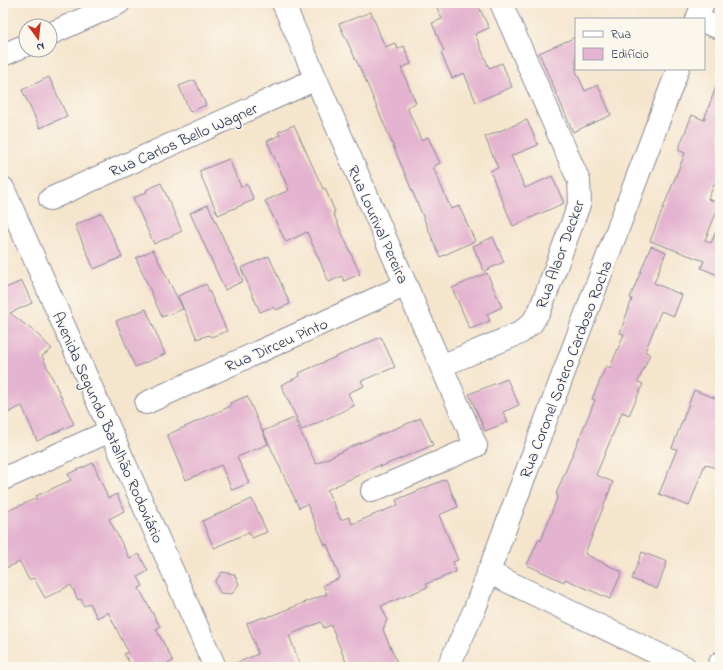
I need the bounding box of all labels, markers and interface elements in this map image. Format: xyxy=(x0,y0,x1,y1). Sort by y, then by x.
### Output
north arrow xyxy=(18,18,58,58)
legend xyxy=(575,18,705,70)
text: Rua xyxy=(611,26,631,44)
text: N xyxy=(35,38,46,55)
text: Edifício xyxy=(611,46,649,64)
street label: Rua Carlos Bello Wagner xyxy=(106,97,262,184)
street label: Rua Lourival Pereira xyxy=(340,162,414,288)
street label: Rua Alaor Decker xyxy=(530,197,592,312)
street label: Rua Coronel Sotero Cardoso Rocha xyxy=(514,257,620,482)
street label: Avenida Segundo Batalhão Rodoviário xyxy=(45,308,169,547)
street label: Rua Dirceu Pinto xyxy=(222,312,332,379)

